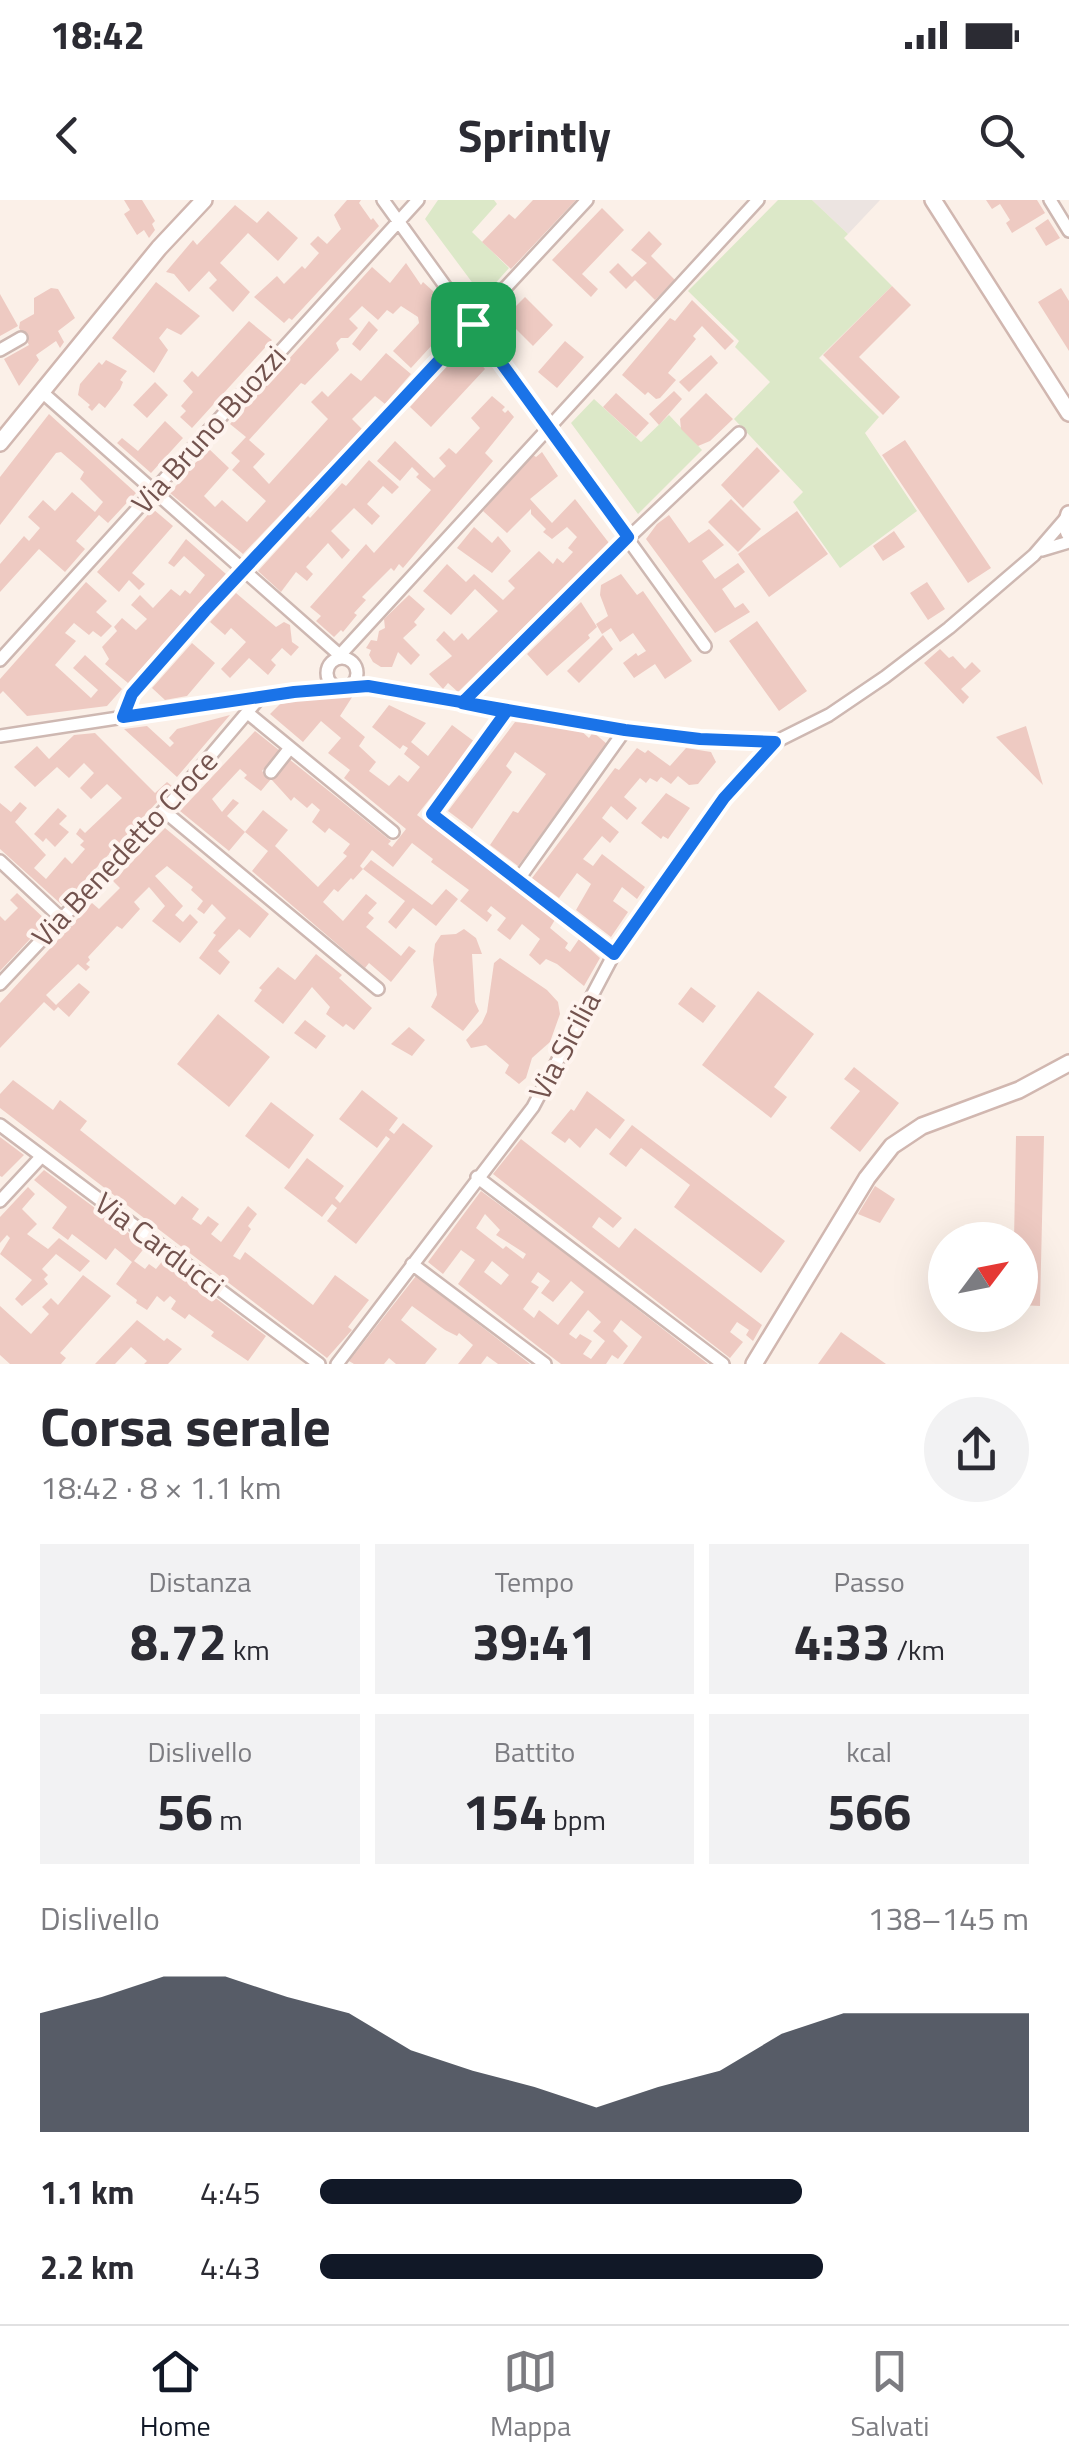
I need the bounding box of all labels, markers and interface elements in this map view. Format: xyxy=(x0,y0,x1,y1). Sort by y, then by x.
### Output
text: 18:42 xyxy=(50,6,145,64)
text: Sprintly xyxy=(458,101,611,169)
icon: back xyxy=(40,108,95,163)
icon: search xyxy=(974,108,1029,163)
pin xyxy=(431,282,516,367)
icon: arrive xyxy=(446,297,501,352)
street label: Via Bruno Buozzi xyxy=(120,335,297,524)
street label: Via Benedetto Croce xyxy=(20,739,228,957)
street label: Via Sicilia xyxy=(516,983,612,1108)
street label: Via Carducci xyxy=(85,1180,234,1308)
north arrow xyxy=(928,1222,1038,1332)
map controls xyxy=(928,1222,1038,1332)
text: Corsa serale xyxy=(40,1384,331,1467)
button: share xyxy=(924,1397,1029,1502)
text: 18:42 · 8 × 1.1 km xyxy=(40,1463,281,1511)
text: Distanza xyxy=(148,1560,251,1603)
text: Tempo xyxy=(495,1560,574,1603)
text: Passo xyxy=(833,1560,905,1603)
text: 8.72 xyxy=(130,1603,227,1679)
text: 39:41 xyxy=(472,1603,597,1679)
text: 4:33 xyxy=(793,1603,890,1679)
text: km xyxy=(227,1628,270,1671)
text: /km xyxy=(890,1628,945,1671)
text: Dislivello xyxy=(147,1730,252,1773)
text: Battito xyxy=(494,1730,575,1773)
text: kcal xyxy=(846,1730,892,1773)
text: 56 xyxy=(157,1773,213,1849)
text: 154 xyxy=(463,1773,547,1849)
text: 566 xyxy=(827,1773,911,1849)
text: m xyxy=(213,1798,243,1841)
text: bpm xyxy=(547,1798,606,1841)
text: Dislivello xyxy=(40,1894,160,1942)
text: 138–145 m xyxy=(867,1894,1029,1942)
text: 1.1 km xyxy=(40,2168,134,2216)
text: 4:45 xyxy=(200,2168,261,2216)
text: 2.2 km xyxy=(40,2243,134,2291)
text: 4:43 xyxy=(200,2243,261,2291)
tab: Home xyxy=(140,2344,211,2447)
tab: Mappa xyxy=(490,2344,571,2447)
tab: Salvati xyxy=(850,2344,929,2447)

